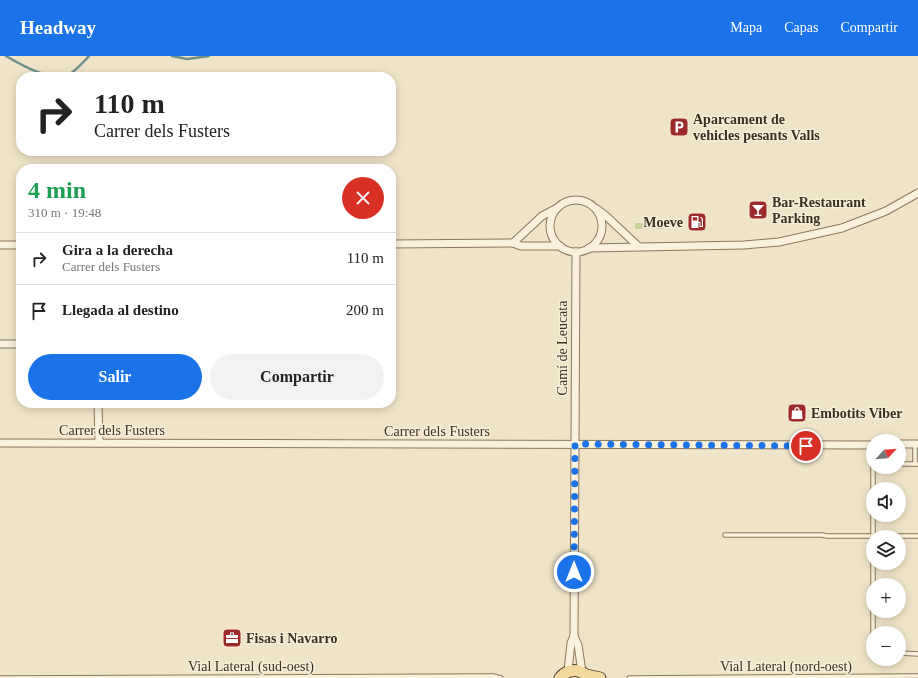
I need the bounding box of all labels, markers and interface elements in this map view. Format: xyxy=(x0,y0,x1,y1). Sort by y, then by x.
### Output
text: Headway xyxy=(20,17,96,38)
text: Mapa xyxy=(730,20,762,35)
text: Capas xyxy=(784,20,818,35)
text: Compartir xyxy=(840,20,898,35)
icon: right xyxy=(28,88,80,140)
text: 110 m xyxy=(94,88,165,119)
place label: Aparcament de vehicles pesants Valls xyxy=(693,112,820,143)
parking icon: Aparcament de vehicles pesants Valls xyxy=(668,116,690,138)
text: Carrer dels Fusters xyxy=(94,121,230,141)
text: 4 min xyxy=(28,177,86,203)
button: close xyxy=(342,177,384,219)
place label: Bar-Restaurant Parking xyxy=(772,195,866,226)
bar icon: Bar-Restaurant Parking xyxy=(747,199,769,221)
text: 310 m · 19:48 xyxy=(28,205,101,220)
fuel station icon: Moeve xyxy=(686,211,708,233)
place label: Moeve xyxy=(643,215,683,230)
text: Gira a la derecha xyxy=(62,242,173,258)
icon: right xyxy=(28,248,50,270)
text: 110 m xyxy=(347,250,384,266)
text: Carrer dels Fusters xyxy=(62,259,160,274)
icon: arrive xyxy=(28,300,50,322)
street label: Camí de Leucata xyxy=(555,300,570,395)
text: Llegada al destino xyxy=(62,302,179,318)
text: 200 m xyxy=(346,302,384,318)
button: Salir xyxy=(28,354,202,400)
button: Compartir xyxy=(210,354,384,400)
shop icon: Embotits Viber xyxy=(786,402,808,424)
place label: Embotits Viber xyxy=(811,406,902,421)
street label: Carrer dels Fusters xyxy=(59,423,165,438)
street label: Carrer dels Fusters xyxy=(384,424,490,439)
pin xyxy=(789,429,823,463)
north arrow xyxy=(866,434,906,474)
map controls xyxy=(866,434,906,666)
icon: arrive xyxy=(795,435,817,457)
button: sound xyxy=(866,482,906,522)
button: layers xyxy=(866,530,906,570)
position arrow xyxy=(553,551,595,593)
button: + xyxy=(866,578,906,618)
button: − xyxy=(866,626,906,666)
office icon: Fisas i Navarro xyxy=(221,627,243,649)
place label: Fisas i Navarro xyxy=(246,631,338,646)
street label: Vial Lateral (sud-oest) xyxy=(188,659,314,675)
street label: Vial Lateral (nord-oest) xyxy=(720,659,852,675)

